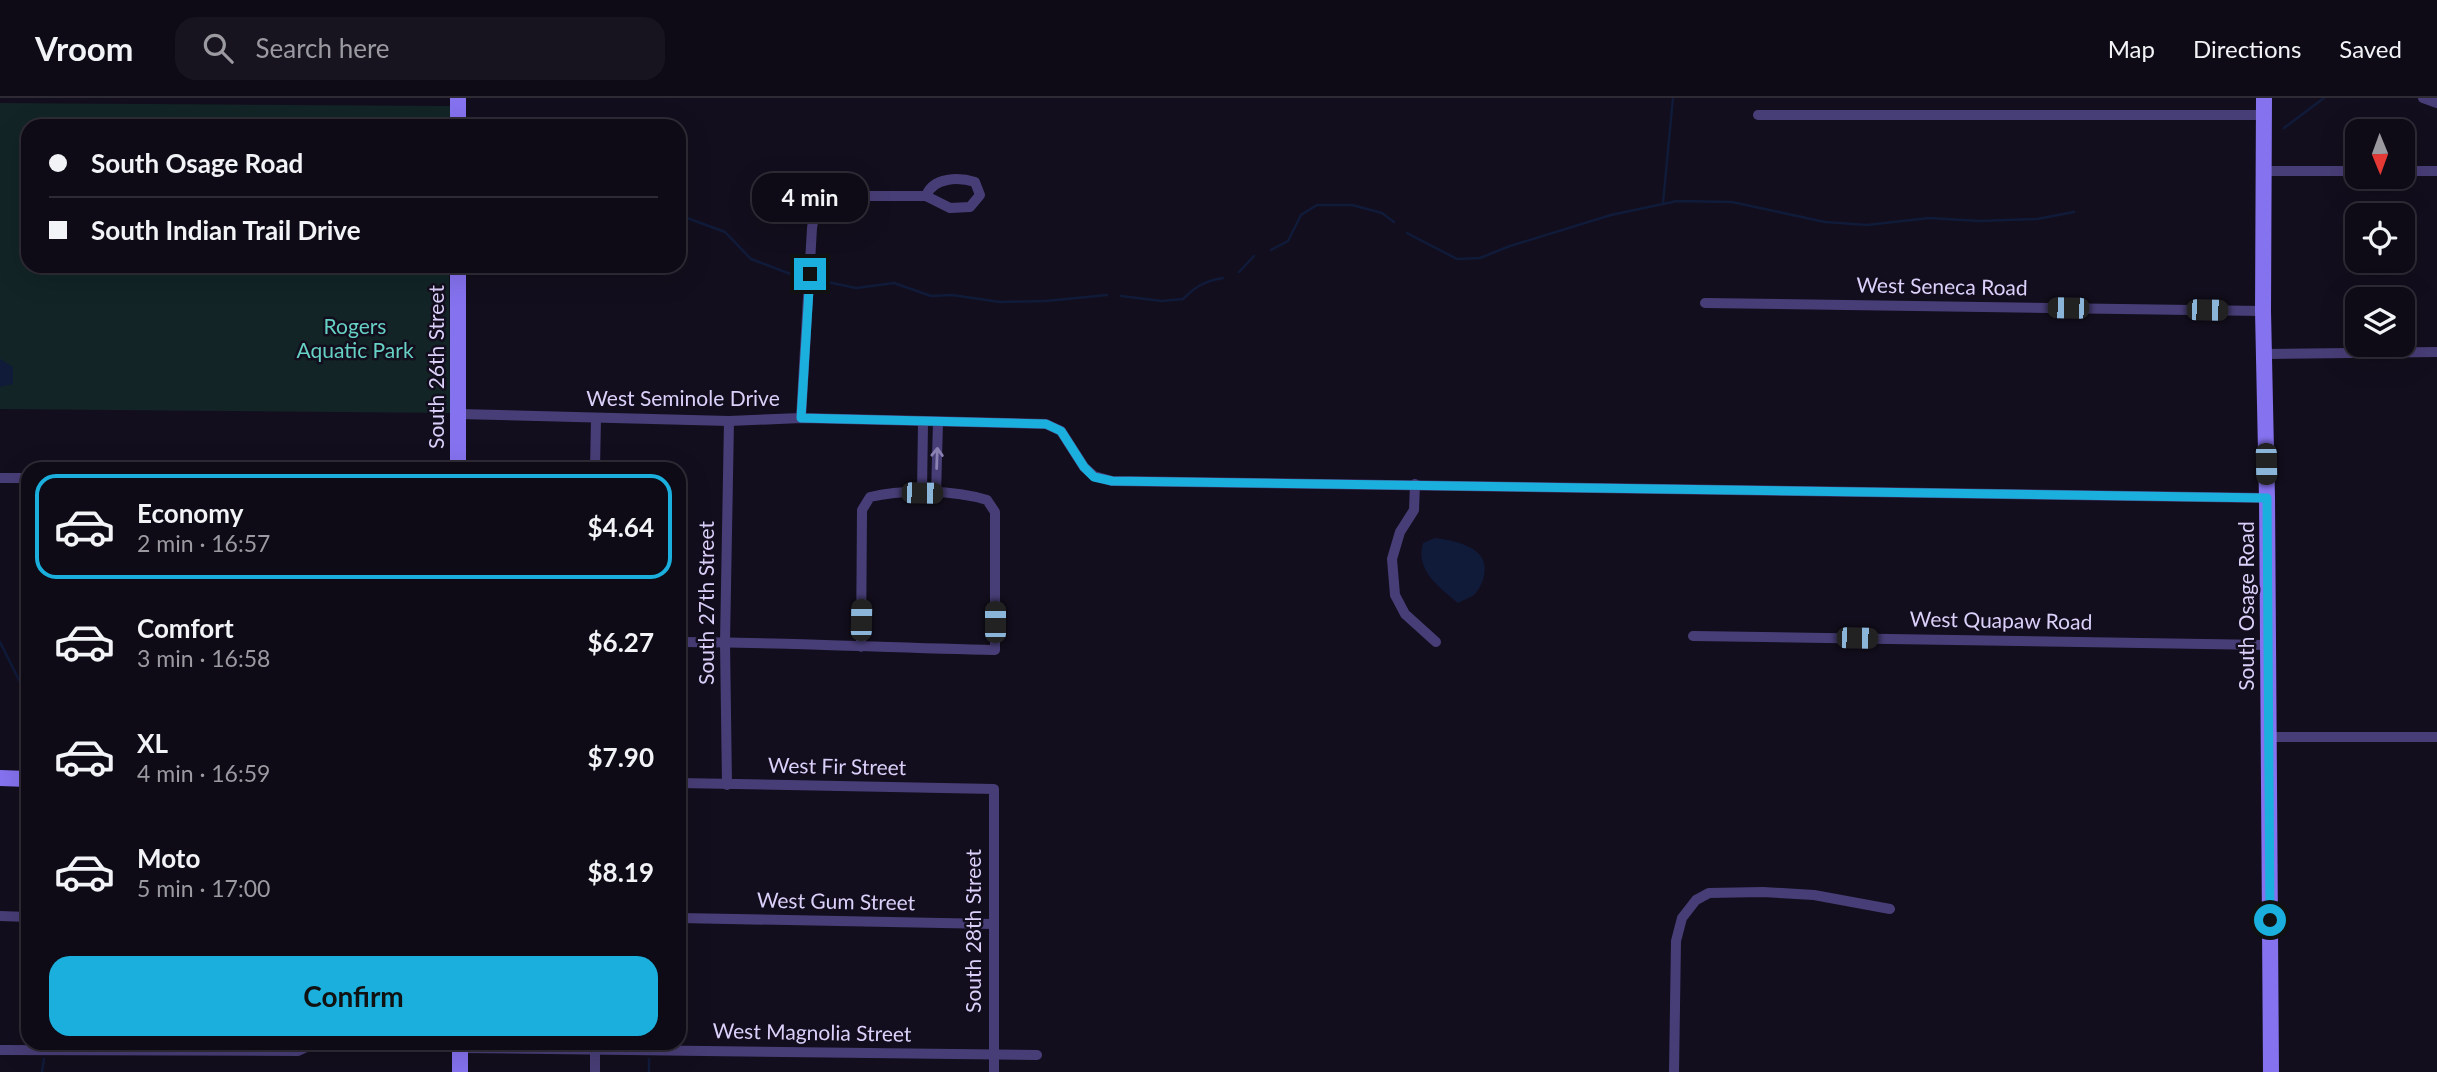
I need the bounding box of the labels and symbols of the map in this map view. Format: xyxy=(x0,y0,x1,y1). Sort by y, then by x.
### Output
north arrow xyxy=(2345,119,2415,189)
callout: 4 min xyxy=(752,172,868,222)
route end xyxy=(794,258,826,290)
street label: West Seneca Road xyxy=(1856,272,2028,299)
street label: South 26th Street xyxy=(423,285,448,449)
car xyxy=(2047,297,2090,319)
car xyxy=(2186,299,2229,321)
park label: Rogers Aquatic Park xyxy=(296,313,414,362)
street label: West Seminole Drive xyxy=(586,385,780,410)
car xyxy=(2256,443,2277,485)
one-way arrow xyxy=(931,447,944,470)
car xyxy=(901,482,944,504)
street label: South 27th Street xyxy=(693,521,718,685)
street label: South Osage Road xyxy=(2233,521,2258,691)
car xyxy=(851,599,872,641)
car xyxy=(985,601,1006,643)
street label: West Quapaw Road xyxy=(1910,605,2093,634)
car xyxy=(1836,627,1879,649)
street label: West Fir Street xyxy=(768,752,907,779)
street label: South 28th Street xyxy=(960,849,985,1013)
street label: West Gum Street xyxy=(757,887,916,914)
route start xyxy=(2254,904,2286,936)
street label: West Magnolia Street xyxy=(712,1017,912,1046)

